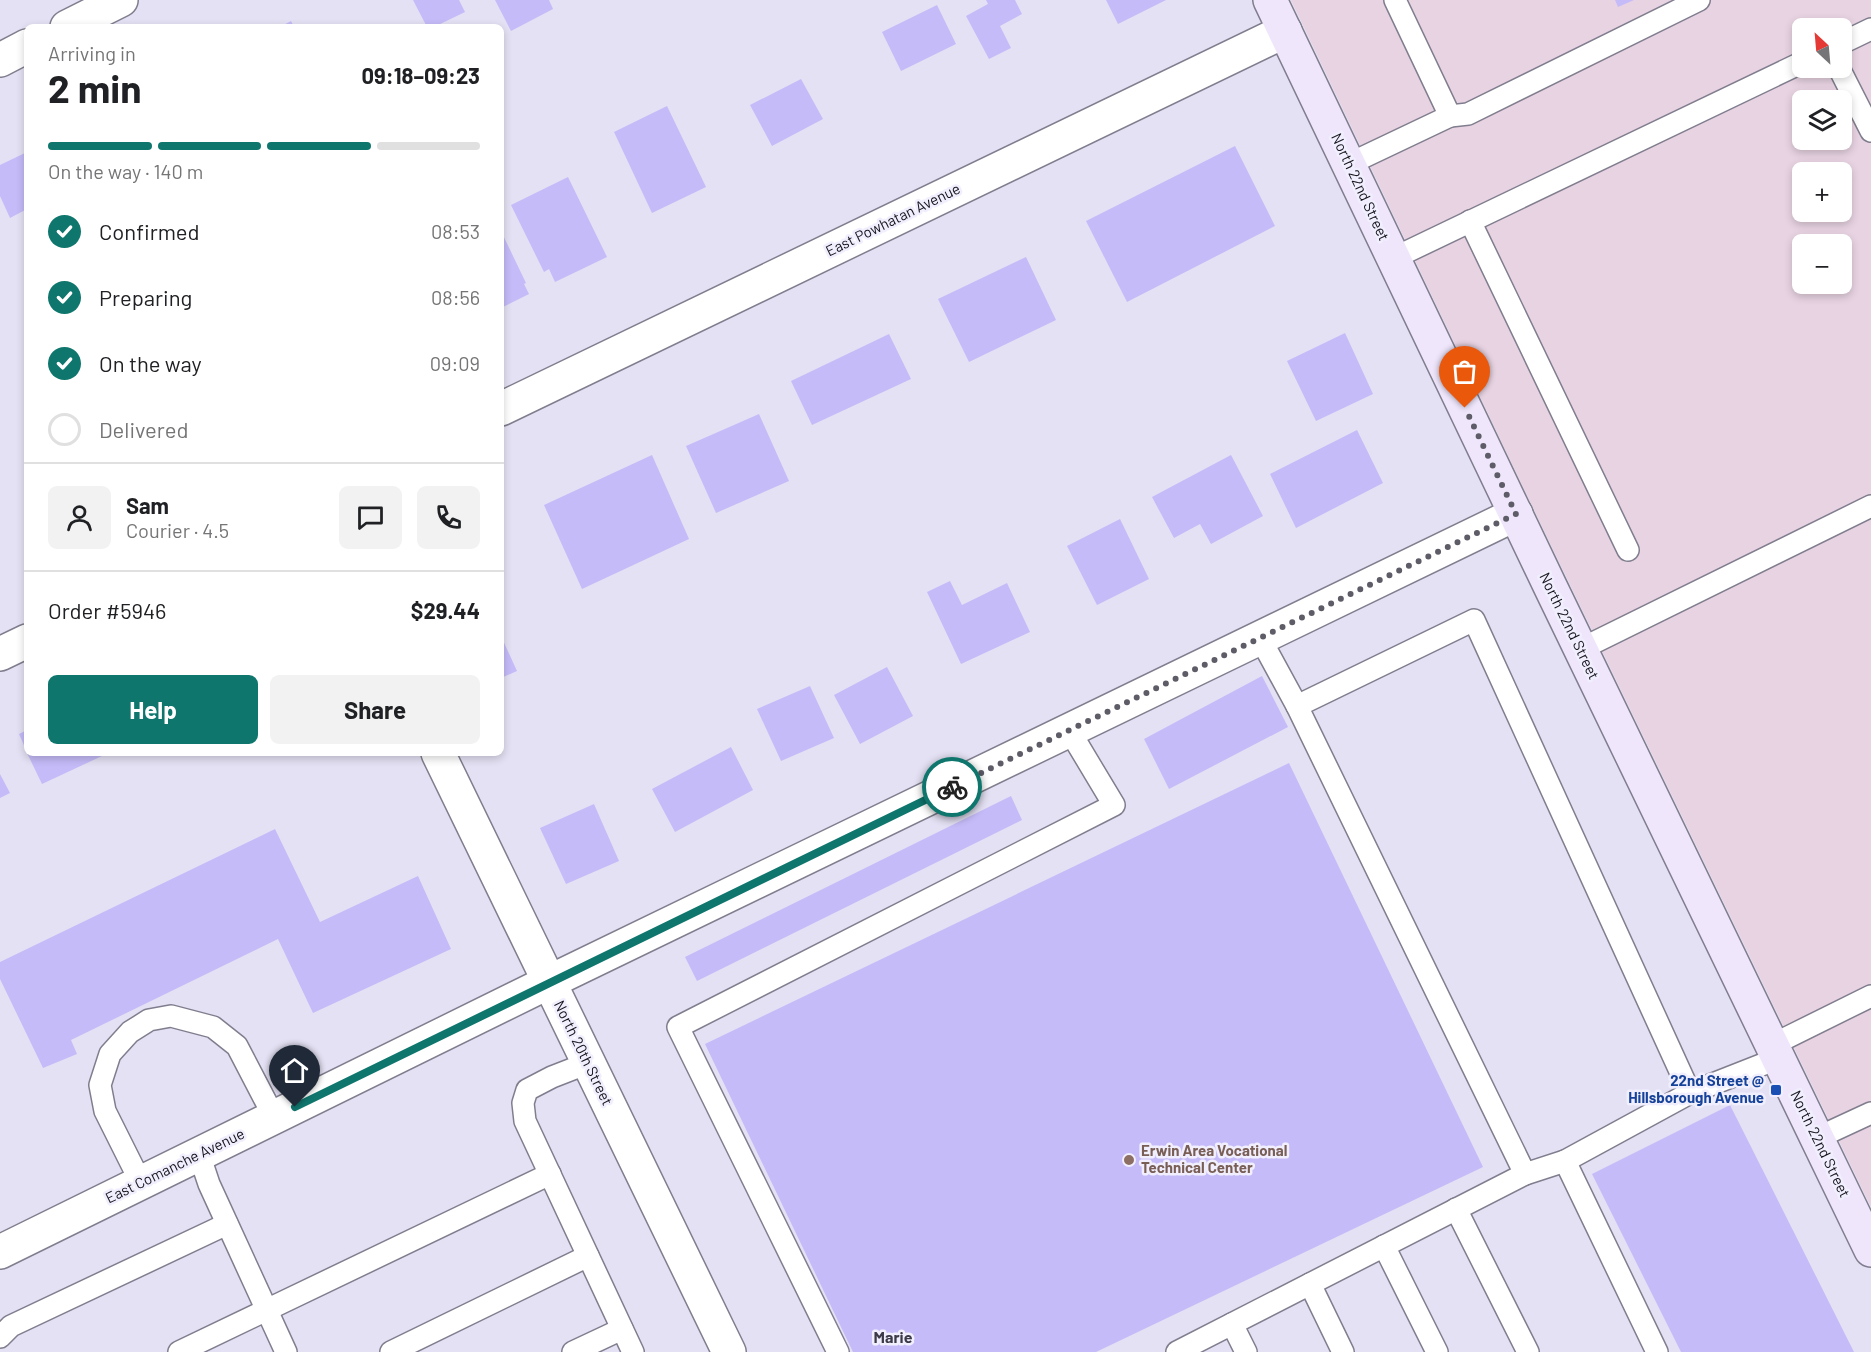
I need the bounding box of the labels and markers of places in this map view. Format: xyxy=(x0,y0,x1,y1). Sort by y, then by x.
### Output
pin xyxy=(1439,346,1490,408)
pin xyxy=(269,1045,320,1107)
place label: 22nd Street @ Hillsborough Avenue xyxy=(1628,1071,1764,1106)
marker: 22nd Street @ Hillsborough Avenue xyxy=(1769,1083,1783,1097)
place label: Erwin Area Vocational Technical Center xyxy=(1141,1141,1287,1176)
marker: Erwin Area Vocational Technical Center xyxy=(1122,1153,1136,1167)

